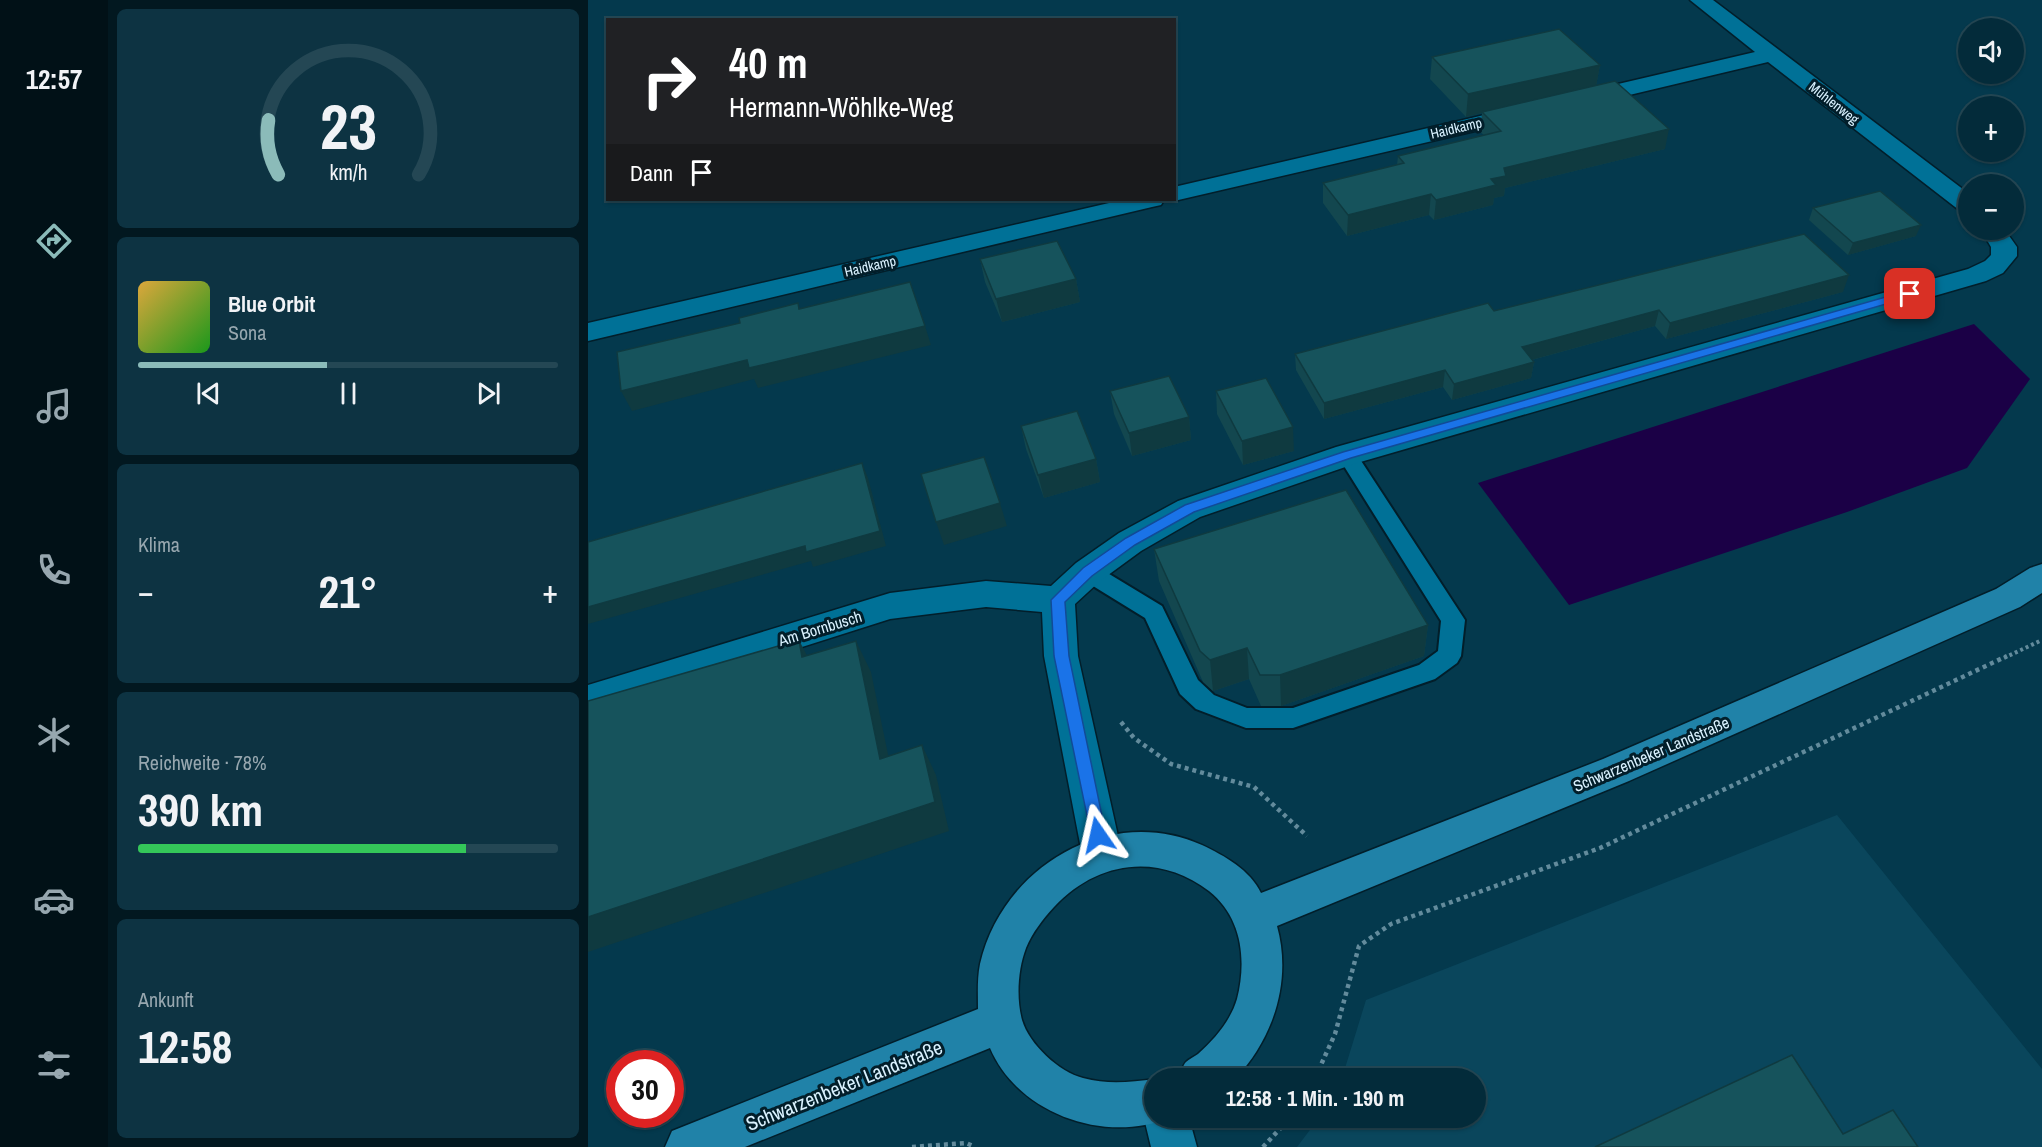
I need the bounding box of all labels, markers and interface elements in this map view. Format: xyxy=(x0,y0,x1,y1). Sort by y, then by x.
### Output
map controls xyxy=(1958,18,2024,240)
button: sound xyxy=(1958,18,2024,84)
text: 40 m xyxy=(729,35,808,91)
icon: right xyxy=(630,42,708,120)
text: 12:57 xyxy=(26,61,82,97)
street label: Mühlenweg xyxy=(1805,78,1863,129)
text: 23 xyxy=(320,84,376,168)
text: Hermann-Wöhlke-Weg xyxy=(729,89,953,125)
button: + xyxy=(1958,96,2024,162)
street label: Haidkamp xyxy=(1428,113,1484,143)
icon: arrive xyxy=(685,156,718,189)
text: Dann xyxy=(630,158,673,188)
text: km/h xyxy=(329,159,367,188)
button: − xyxy=(1958,174,2024,240)
icon: directions xyxy=(33,220,75,262)
street label: Haidkamp xyxy=(842,251,898,281)
pin xyxy=(1884,268,1935,319)
icon: arrive xyxy=(1893,277,1926,310)
text: Blue Orbit xyxy=(228,289,315,319)
text: Sona xyxy=(228,319,266,346)
icon: previous xyxy=(192,377,225,410)
icon: pause xyxy=(332,377,365,410)
icon: next xyxy=(472,377,505,410)
icon: music xyxy=(33,385,75,427)
text: Klima xyxy=(138,531,180,558)
icon: phone xyxy=(33,549,75,591)
text: 21° xyxy=(318,561,378,622)
text: − xyxy=(138,569,154,613)
text: + xyxy=(542,569,558,613)
street label: Am Bornbusch xyxy=(775,605,864,651)
street label: Schwarzenbeker Landstraße xyxy=(1570,711,1732,797)
icon: climate xyxy=(33,714,75,756)
text: Reichweite · 78% xyxy=(138,749,267,776)
text: 390 km xyxy=(138,779,263,840)
position arrow xyxy=(1066,803,1130,867)
icon: car xyxy=(33,879,75,921)
text: Ankunft xyxy=(138,986,194,1013)
text: 12:58 xyxy=(138,1016,232,1077)
street label: Schwarzenbeker Landstraße xyxy=(742,1033,946,1137)
icon: filters xyxy=(33,1044,75,1086)
speed limit sign: 30 xyxy=(606,1050,684,1128)
text: 12:58 · 1 Min. · 190 m xyxy=(1226,1083,1404,1113)

